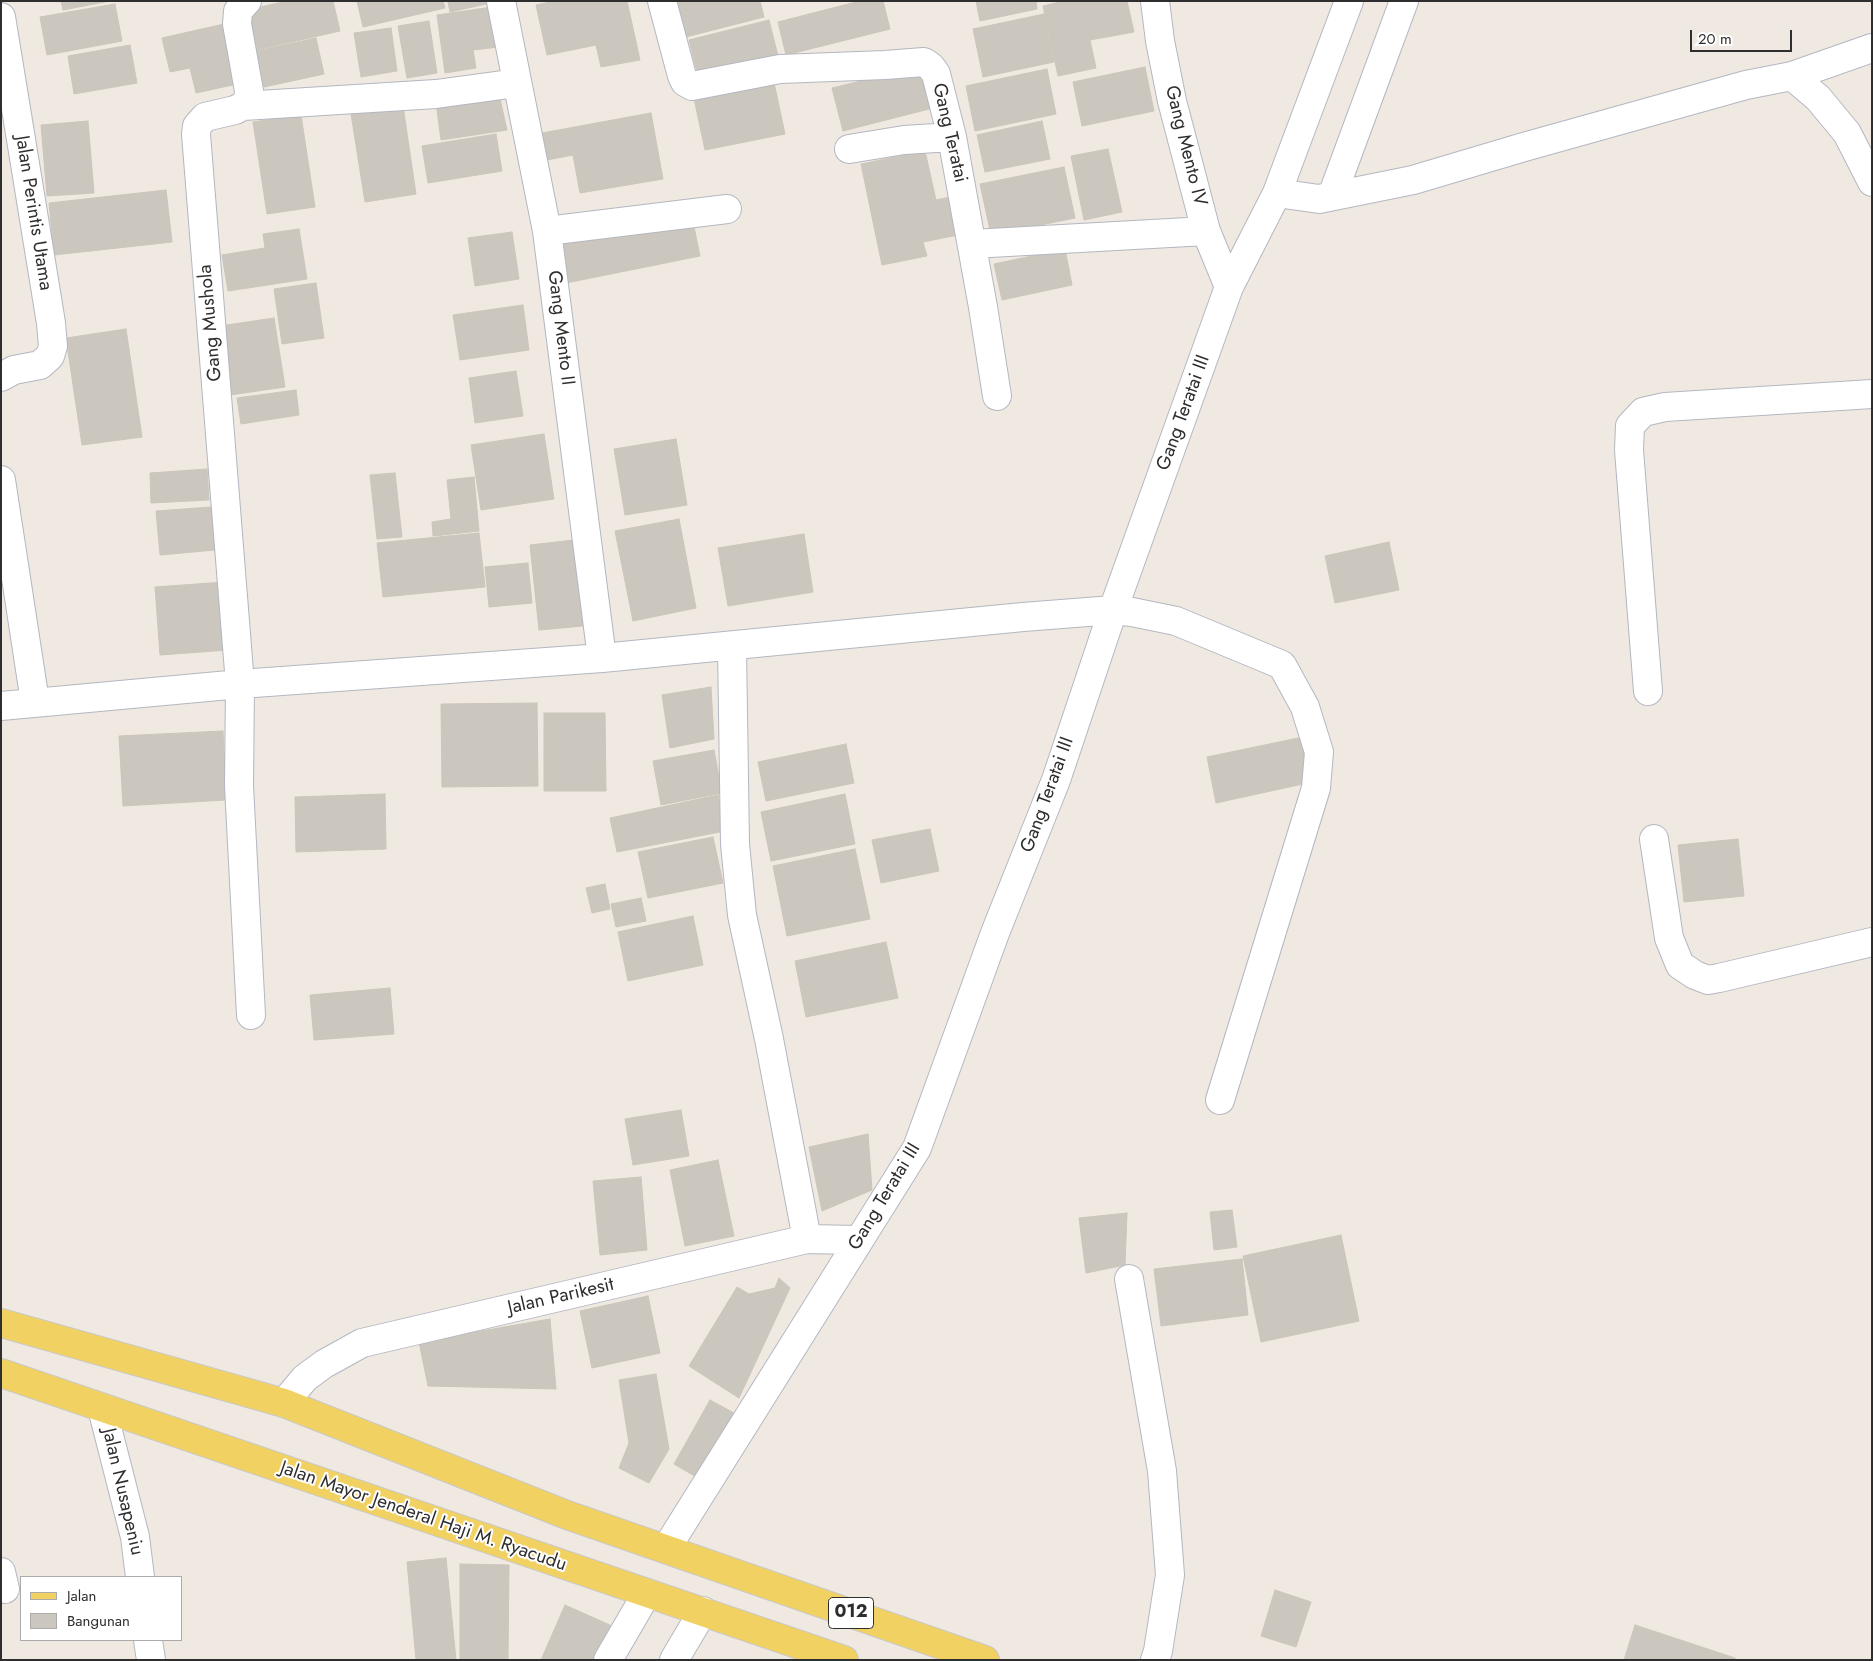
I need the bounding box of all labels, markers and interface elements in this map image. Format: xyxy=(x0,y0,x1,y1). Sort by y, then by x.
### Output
scale bar xyxy=(1693,20,1796,52)
text: 20 m xyxy=(1698,28,1732,50)
street label: Gang Teratai xyxy=(926,81,972,185)
street label: Gang Mento IV xyxy=(1159,83,1211,209)
street label: Jalan Perintis Utama xyxy=(10,134,56,292)
street label: Gang Mushola xyxy=(195,264,227,382)
street label: Gang Mento II xyxy=(542,269,578,387)
street label: Gang Teratai III xyxy=(1153,352,1215,474)
street label: Gang Teratai III xyxy=(1017,734,1079,856)
street label: Gang Teratai III xyxy=(844,1139,926,1255)
street label: Jalan Parikesit xyxy=(506,1274,616,1320)
street label: Jalan Nusapeniu xyxy=(96,1426,148,1558)
street label: Jalan Mayor Jenderal Haji M. Ryacudu xyxy=(277,1457,569,1577)
legend xyxy=(20,1576,182,1641)
text: Jalan xyxy=(67,1585,96,1607)
road number: 012 xyxy=(828,1598,874,1629)
text: Bangunan xyxy=(67,1610,130,1632)

